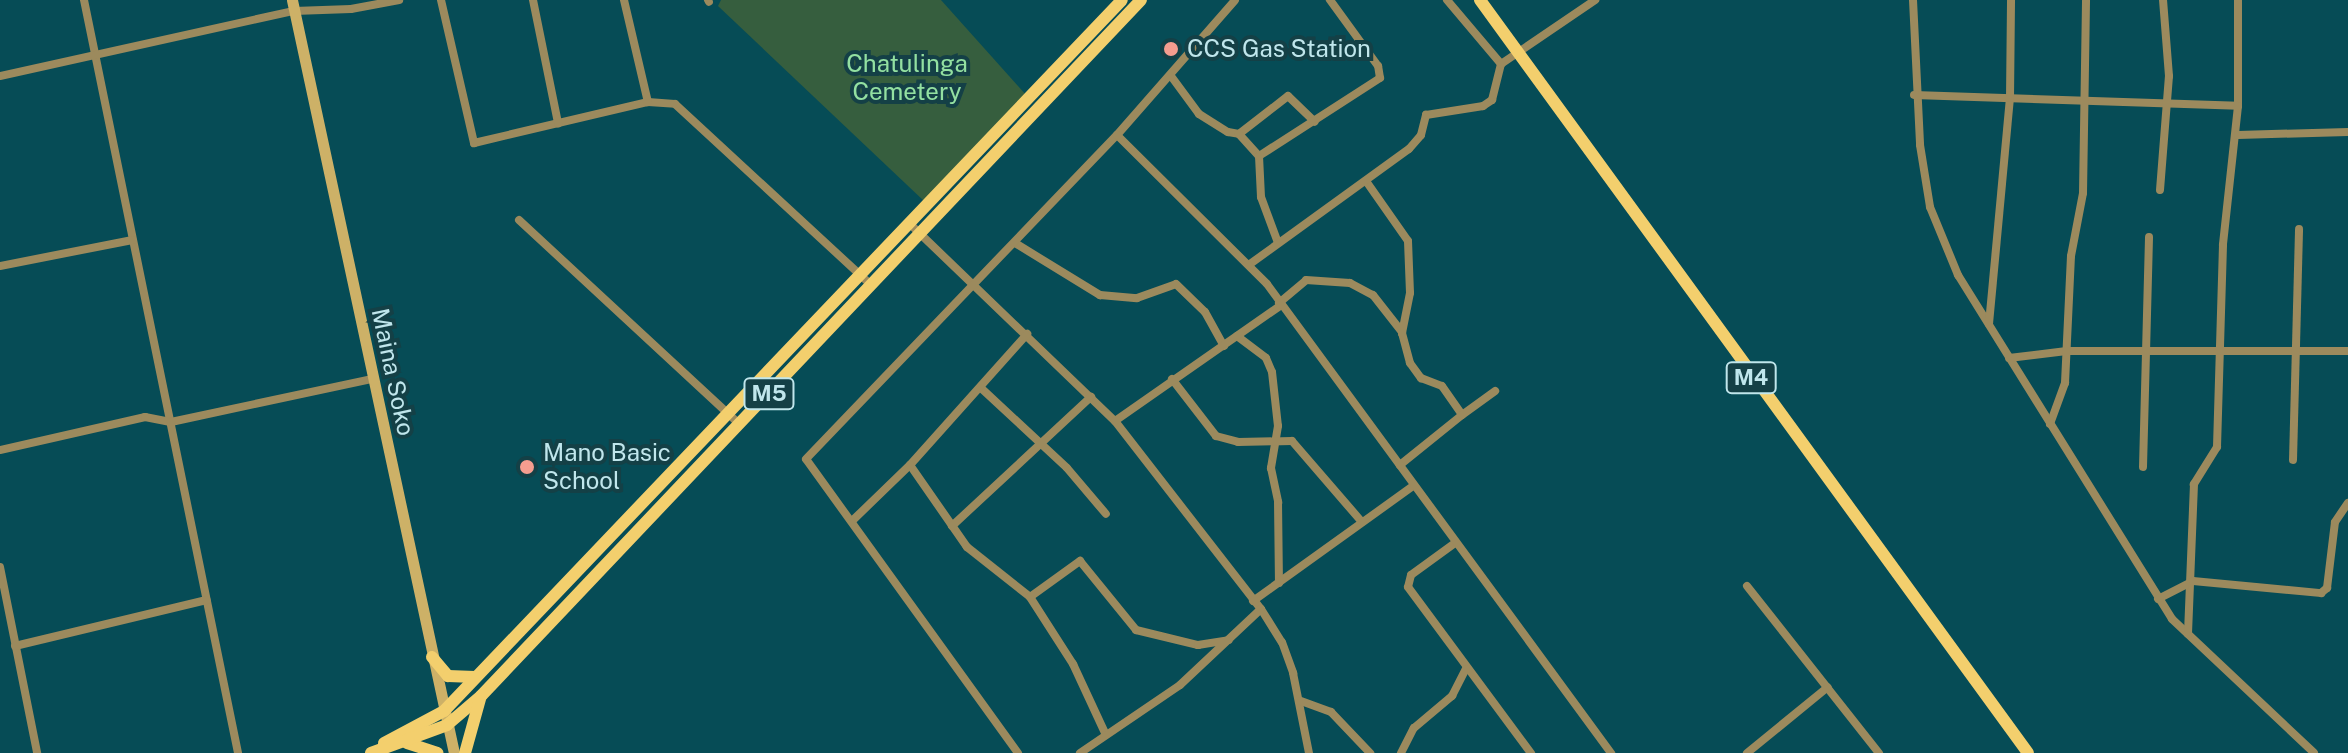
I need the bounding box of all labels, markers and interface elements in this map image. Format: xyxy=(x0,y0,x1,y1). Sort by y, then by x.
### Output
place label: CCS Gas Station xyxy=(1187,35,1371,63)
marker: CCS Gas Station xyxy=(1162,40,1180,58)
park label: Chatulinga Cemetery xyxy=(846,50,968,106)
street label: Maina Soko xyxy=(365,306,421,438)
road number: M4 xyxy=(1725,360,1777,396)
road number: M5 xyxy=(743,376,795,412)
place label: Mano Basic School xyxy=(543,439,671,495)
marker: Mano Basic School xyxy=(518,458,536,476)

